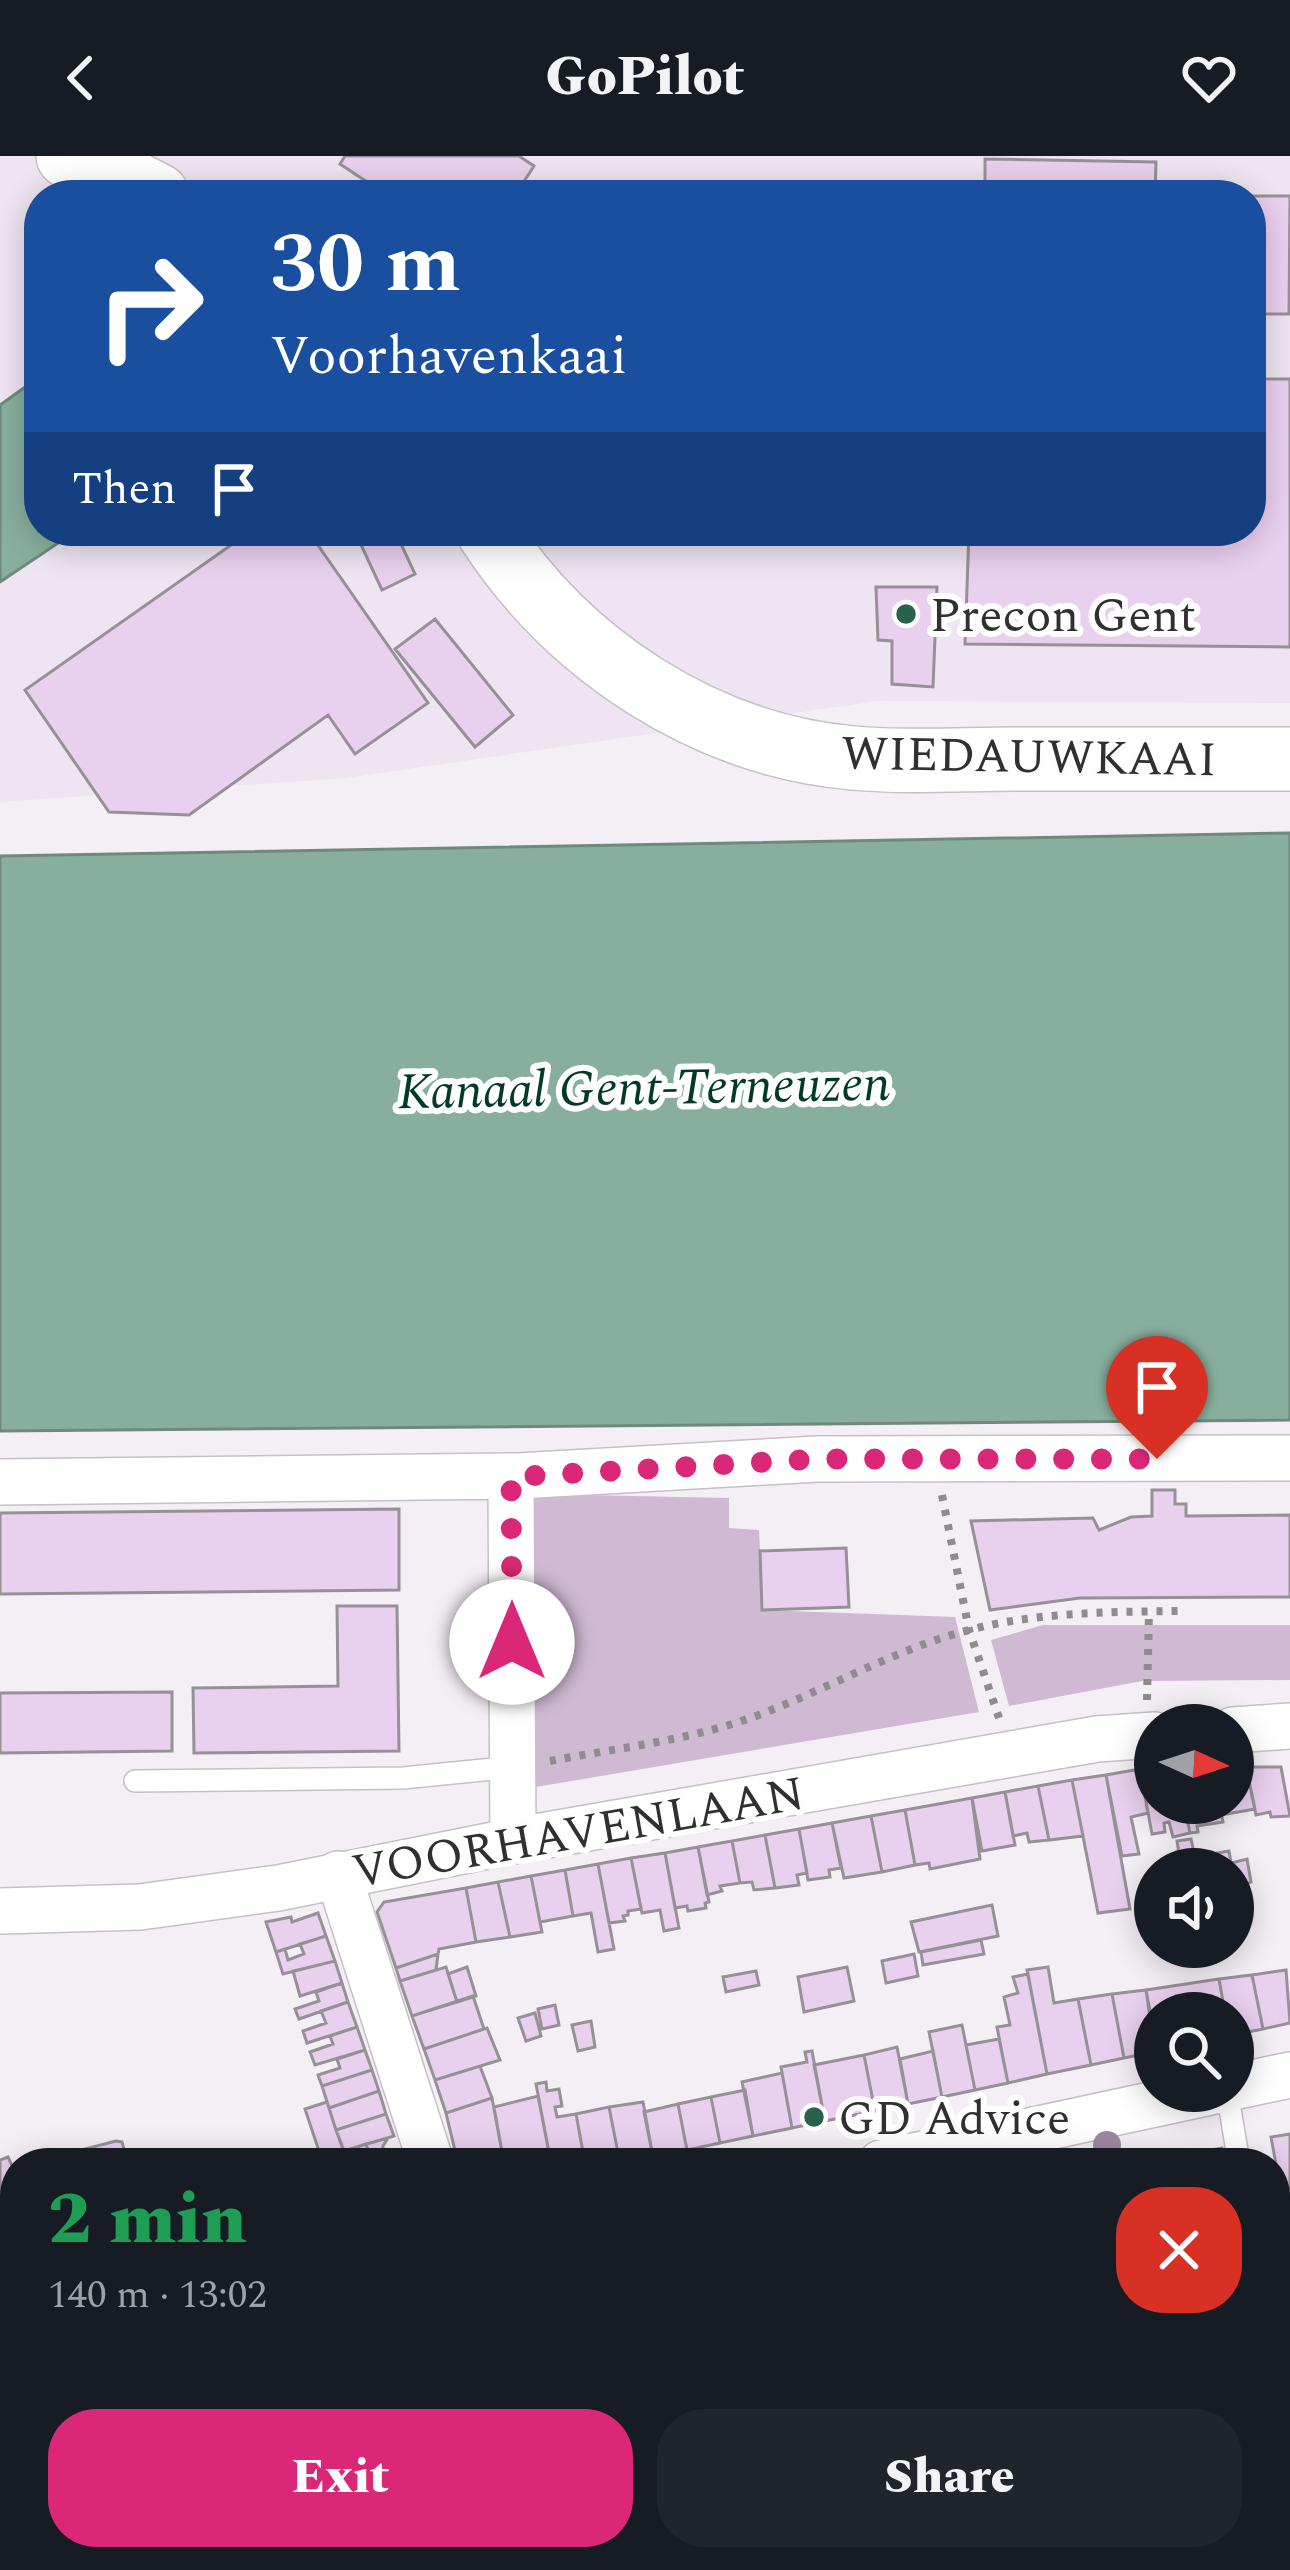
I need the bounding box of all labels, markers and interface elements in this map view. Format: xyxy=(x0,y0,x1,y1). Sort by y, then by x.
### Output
text: GoPilot xyxy=(546,37,745,119)
icon: back xyxy=(48,45,114,111)
icon: heart xyxy=(1176,45,1242,111)
text: 30 m xyxy=(270,201,461,329)
icon: right xyxy=(72,228,228,384)
text: Voorhavenkaai xyxy=(270,316,627,398)
text: Then xyxy=(72,455,177,524)
icon: arrive xyxy=(201,456,267,522)
place label: Precon Gent xyxy=(930,580,1196,653)
marker: Precon Gent xyxy=(893,601,919,627)
street label: WIEDAUWKAAI xyxy=(840,718,1217,797)
water label: Kanaal Gent-Terneuzen xyxy=(397,1046,891,1132)
pin xyxy=(1106,1336,1208,1459)
icon: arrive xyxy=(1124,1354,1190,1420)
position arrow xyxy=(449,1579,575,1705)
north arrow xyxy=(1134,1704,1254,1824)
map controls xyxy=(1134,1704,1254,2112)
street label: VOORHAVENLAAN xyxy=(346,1758,810,1909)
button: sound xyxy=(1134,1848,1254,1968)
button: search xyxy=(1134,1992,1254,2112)
place label: GD Advice xyxy=(838,2083,1070,2156)
marker: GD Advice xyxy=(801,2104,827,2130)
text: 2 min xyxy=(48,2166,247,2275)
button: close xyxy=(1116,2187,1242,2313)
text: 140 m · 13:02 xyxy=(48,2266,267,2325)
button: Exit xyxy=(48,2409,633,2547)
button: Share xyxy=(657,2409,1242,2547)

